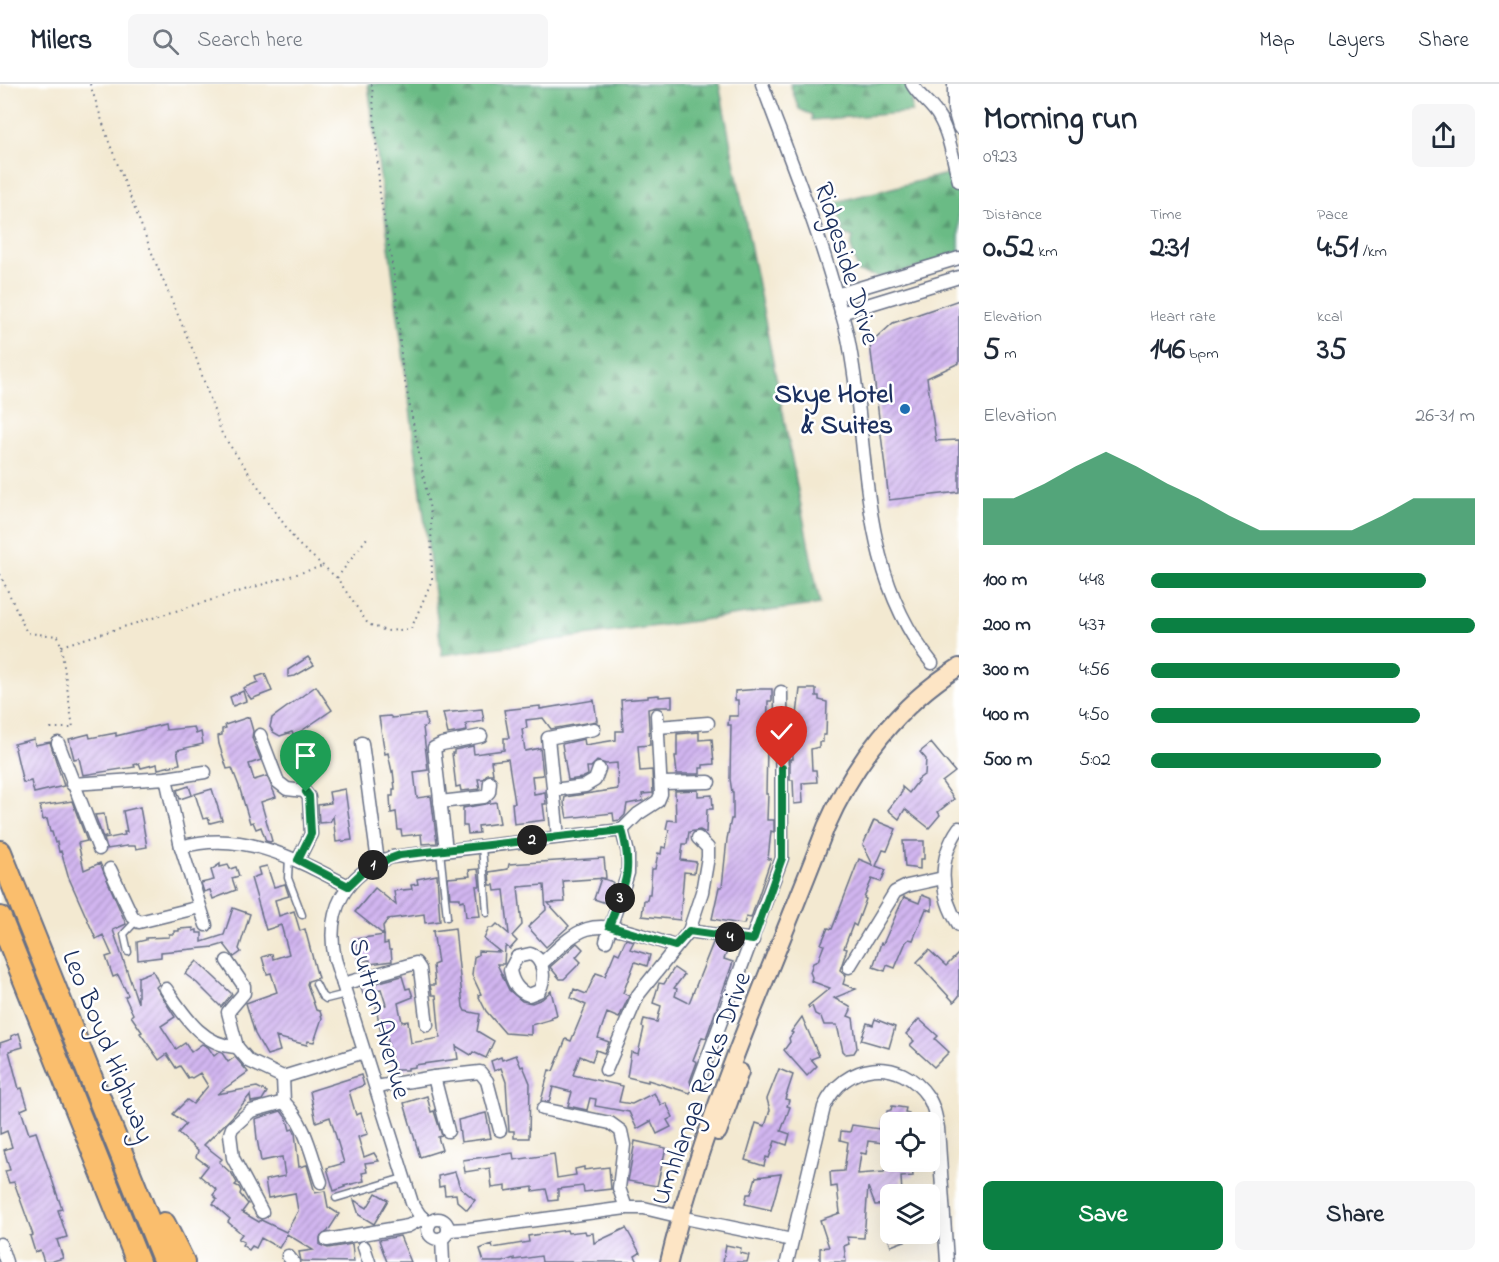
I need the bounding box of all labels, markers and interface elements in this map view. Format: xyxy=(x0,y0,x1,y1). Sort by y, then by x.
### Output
search box xyxy=(128,14,548,68)
text: Milers xyxy=(30,21,92,62)
icon: search xyxy=(149,25,182,58)
text: Search here xyxy=(197,25,303,57)
text: Map xyxy=(1259,26,1295,56)
text: Layers xyxy=(1328,26,1385,56)
text: Share xyxy=(1418,26,1469,56)
text: Morning run xyxy=(983,96,1137,144)
button: share xyxy=(1412,104,1475,167)
text: 09:23 xyxy=(983,143,1018,172)
street label: Ridgeside Drive xyxy=(802,178,889,351)
text: Distance xyxy=(983,203,1042,227)
text: Time xyxy=(1150,203,1182,227)
text: Pace xyxy=(1317,203,1348,227)
text: 0.52 xyxy=(983,227,1034,271)
text: 2:31 xyxy=(1150,227,1189,271)
text: 4:51 xyxy=(1317,227,1359,271)
text: km xyxy=(1034,240,1058,264)
text: /km xyxy=(1359,240,1387,264)
text: Elevation xyxy=(983,305,1042,329)
text: Heart rate xyxy=(1150,305,1216,329)
text: kcal xyxy=(1317,305,1342,329)
text: 5 xyxy=(983,329,1000,373)
text: 146 xyxy=(1150,329,1185,373)
text: 35 xyxy=(1317,329,1347,373)
text: m xyxy=(1000,342,1017,366)
text: bpm xyxy=(1185,342,1219,366)
place label: Skye Hotel & Suites xyxy=(775,376,893,446)
marker: Skye Hotel & Suites xyxy=(898,402,912,416)
text: Elevation xyxy=(983,402,1057,431)
text: 26–31 m xyxy=(1415,402,1475,431)
text: 100 m xyxy=(983,566,1027,595)
text: 4:48 xyxy=(1079,566,1105,595)
text: 200 m xyxy=(983,611,1031,640)
text: 4:37 xyxy=(1079,611,1105,640)
text: 300 m xyxy=(983,656,1029,685)
text: 4:56 xyxy=(1079,656,1109,685)
text: 400 m xyxy=(983,701,1029,730)
text: 4:50 xyxy=(1079,701,1109,730)
pin xyxy=(756,706,807,768)
icon: check xyxy=(765,715,798,748)
pin xyxy=(280,730,331,792)
icon: arrive xyxy=(289,739,322,772)
text: 500 m xyxy=(983,746,1032,775)
text: 5:02 xyxy=(1079,746,1111,775)
pin: 2 xyxy=(517,825,547,855)
text: 2 xyxy=(528,828,536,852)
pin: 1 xyxy=(358,850,388,880)
text: 1 xyxy=(370,853,376,877)
pin: 3 xyxy=(605,883,635,913)
text: 3 xyxy=(617,886,623,910)
pin: 4 xyxy=(715,922,745,952)
text: 4 xyxy=(727,925,733,949)
street label: Sutton Avenue xyxy=(337,934,420,1105)
street label: Leo Boyd Highway xyxy=(50,945,163,1149)
street label: Umhlanga Rocks Drive xyxy=(642,966,763,1211)
map controls xyxy=(880,1112,940,1244)
button: locate xyxy=(880,1112,940,1172)
button: Save xyxy=(983,1181,1223,1250)
button: Share xyxy=(1235,1181,1475,1250)
button: layers xyxy=(880,1184,940,1244)

